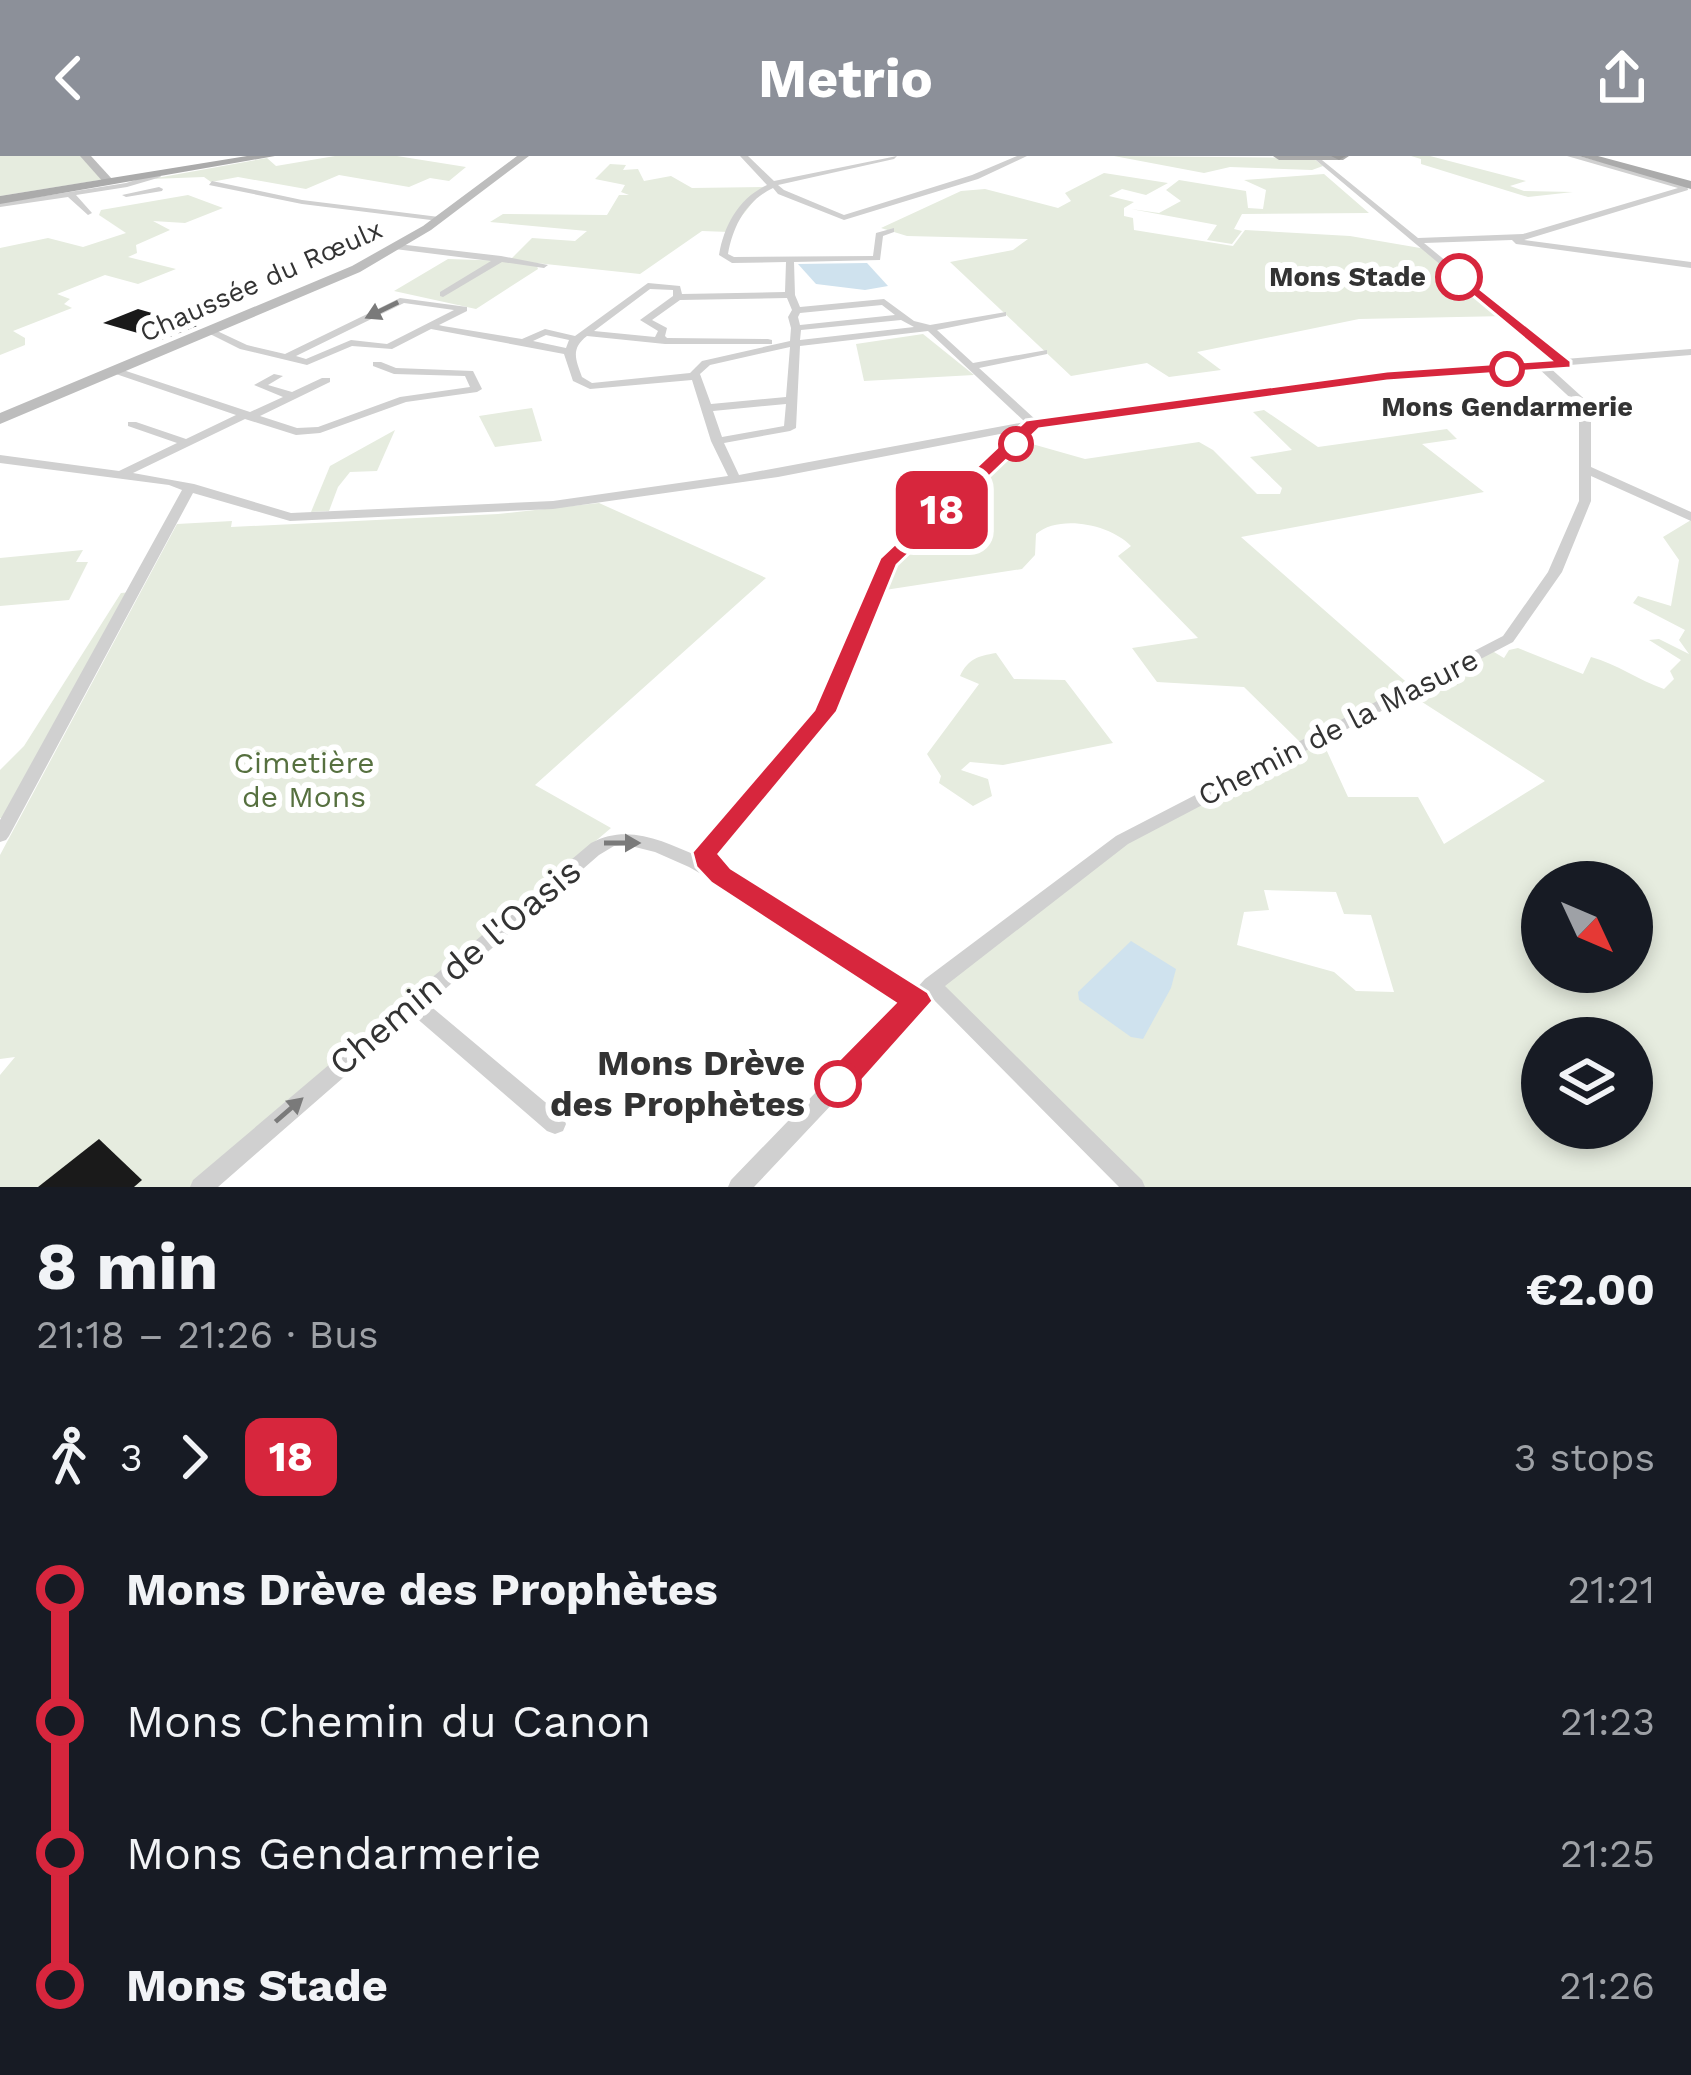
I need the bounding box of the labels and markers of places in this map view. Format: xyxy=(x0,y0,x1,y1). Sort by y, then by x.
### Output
marker: Mons Stade xyxy=(1437,255,1481,299)
place label: Mons Stade xyxy=(1269,261,1426,293)
marker: Mons Gendarmerie xyxy=(1491,353,1523,385)
place label: Mons Gendarmerie xyxy=(1381,391,1633,423)
unlabelled marker xyxy=(1000,428,1032,460)
place label: Mons Drève des Prophètes xyxy=(550,1042,805,1125)
marker: Mons Drève des Prophètes xyxy=(816,1062,860,1106)

